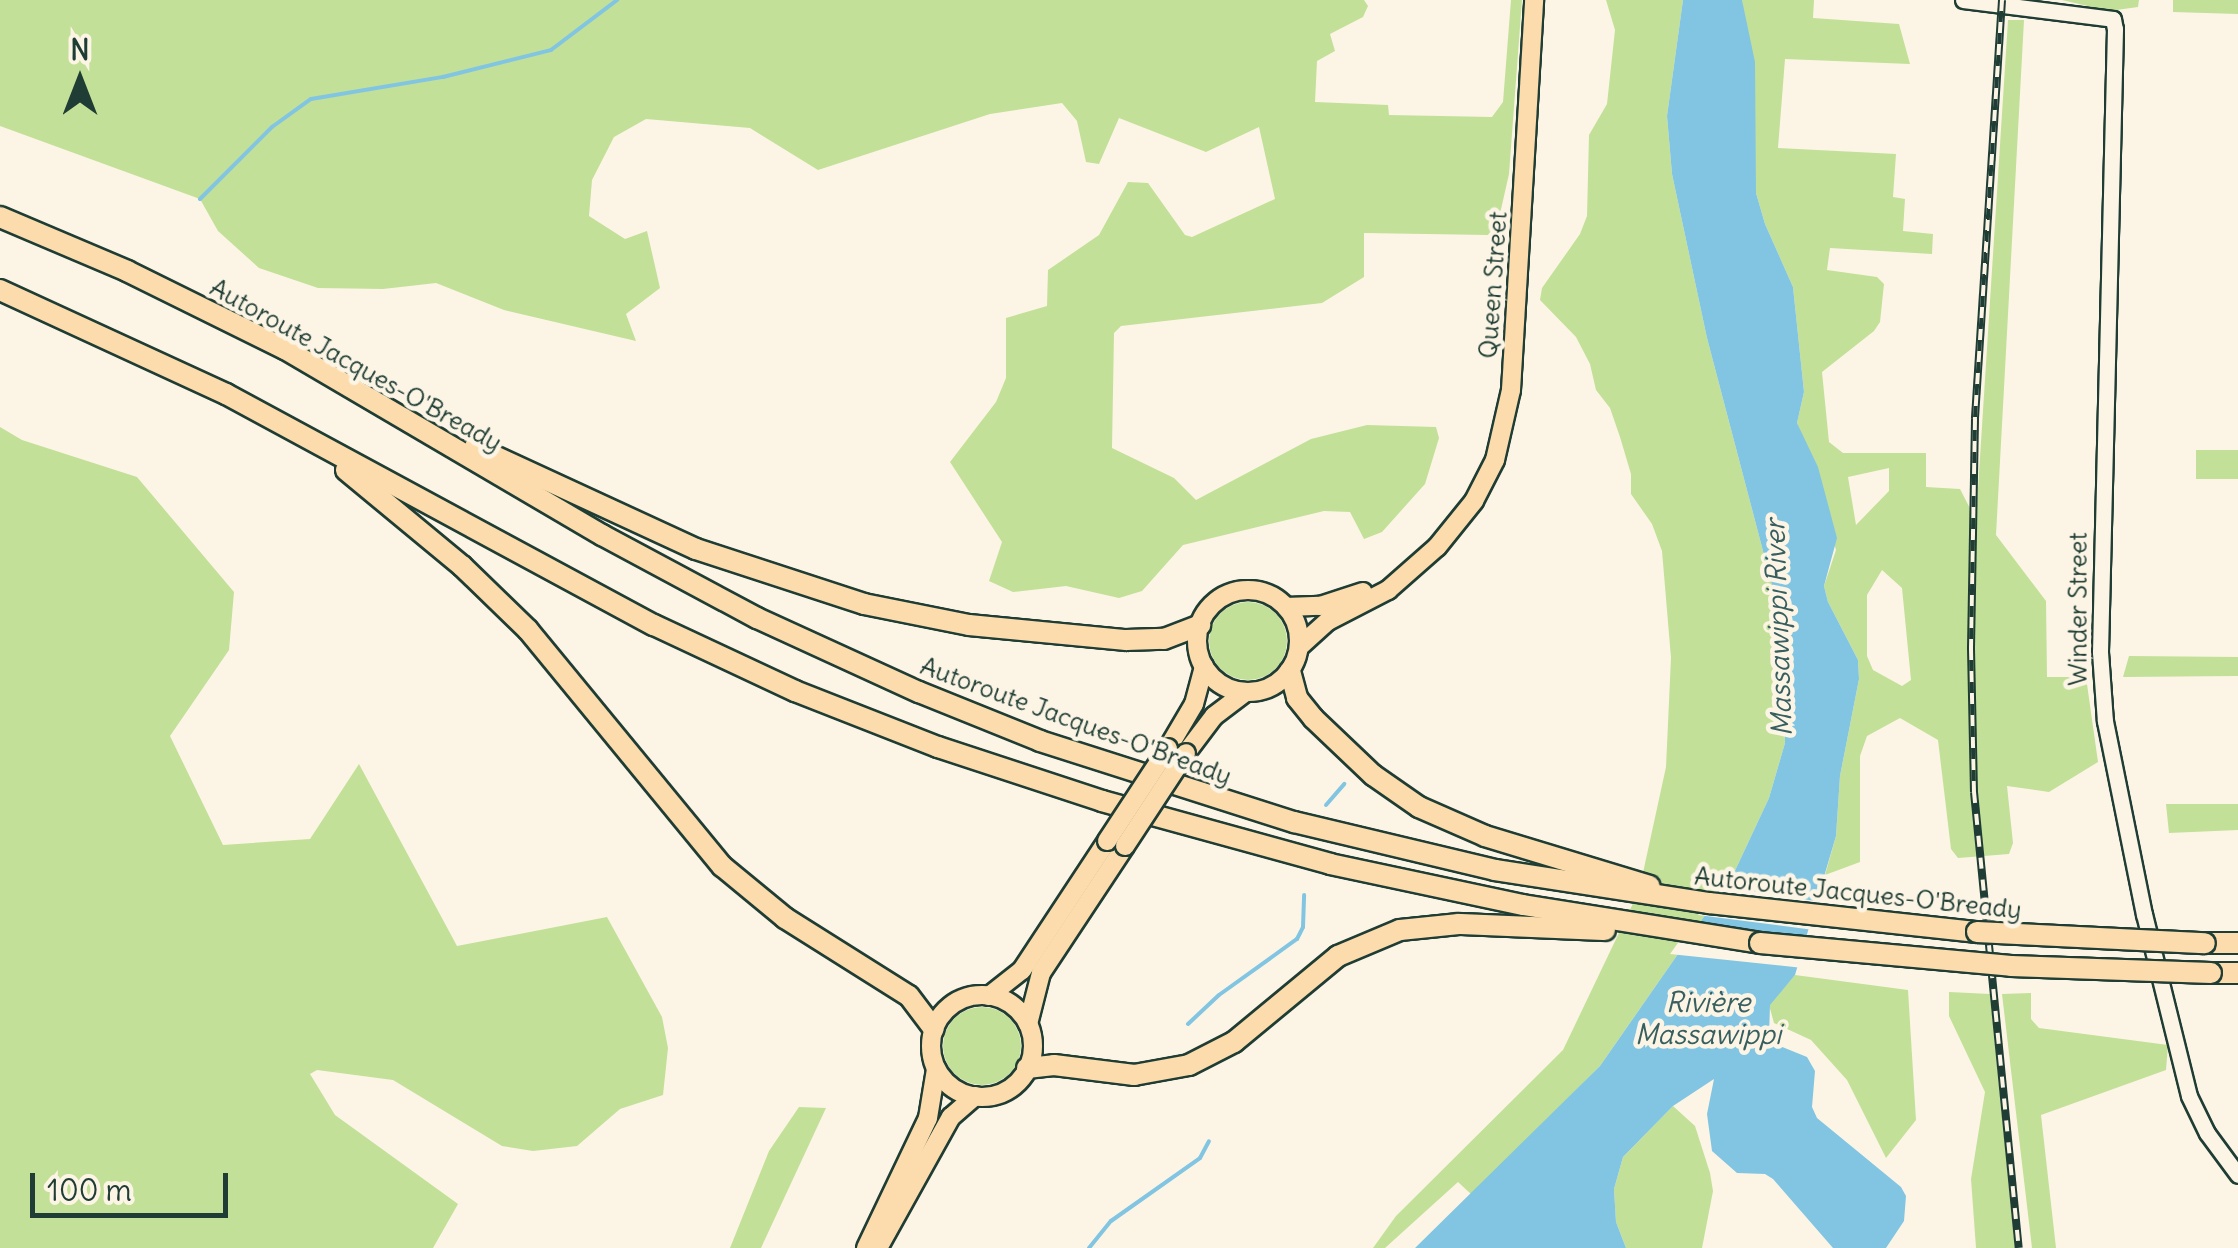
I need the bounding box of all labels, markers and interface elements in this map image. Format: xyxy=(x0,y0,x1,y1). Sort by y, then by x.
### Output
north arrow xyxy=(30,30,130,130)
text: N xyxy=(70,32,90,68)
street label: Queen Street xyxy=(1473,210,1513,360)
street label: Autoroute Jacques-O'Bready xyxy=(205,272,507,458)
water label: Massawippi River xyxy=(1757,519,1799,737)
street label: Winder Street xyxy=(2063,532,2093,686)
street label: Autoroute Jacques-O'Bready xyxy=(916,651,1236,791)
street label: Autoroute Jacques-O'Bready xyxy=(1693,861,2023,925)
water label: Rivière Massawippi xyxy=(1635,985,1781,1051)
scale bar xyxy=(35,1153,232,1215)
text: 100 m xyxy=(47,1171,132,1209)

